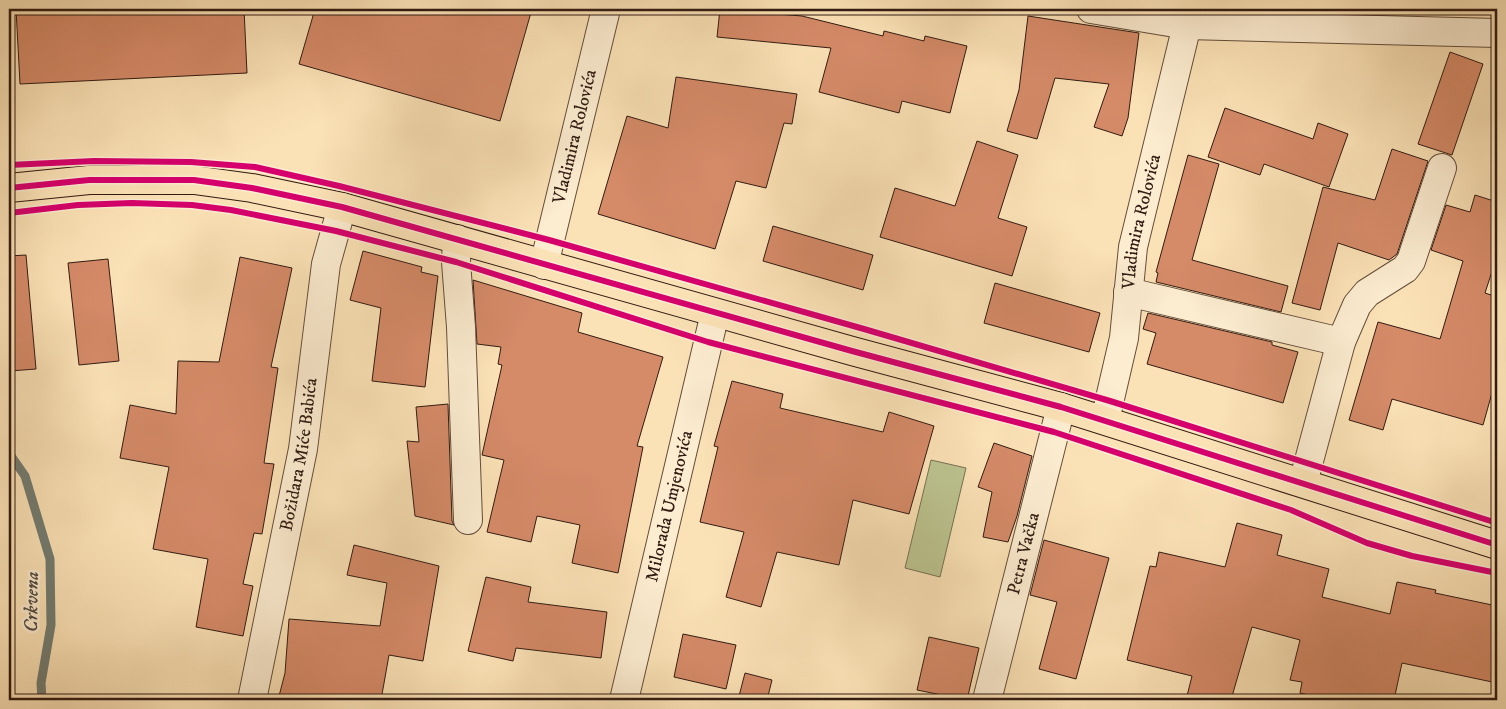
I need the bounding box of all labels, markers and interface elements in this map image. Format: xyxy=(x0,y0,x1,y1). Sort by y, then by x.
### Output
street label: Vladimira Rolovića xyxy=(548,67,602,207)
street label: Vladimira Rolovića xyxy=(1118,152,1166,291)
street label: Božidara Miće Babića xyxy=(276,376,323,533)
street label: Milorada Umjenovića xyxy=(641,428,698,584)
street label: Petra Vačka xyxy=(1003,510,1045,597)
water label: Crkvena xyxy=(20,571,44,633)

